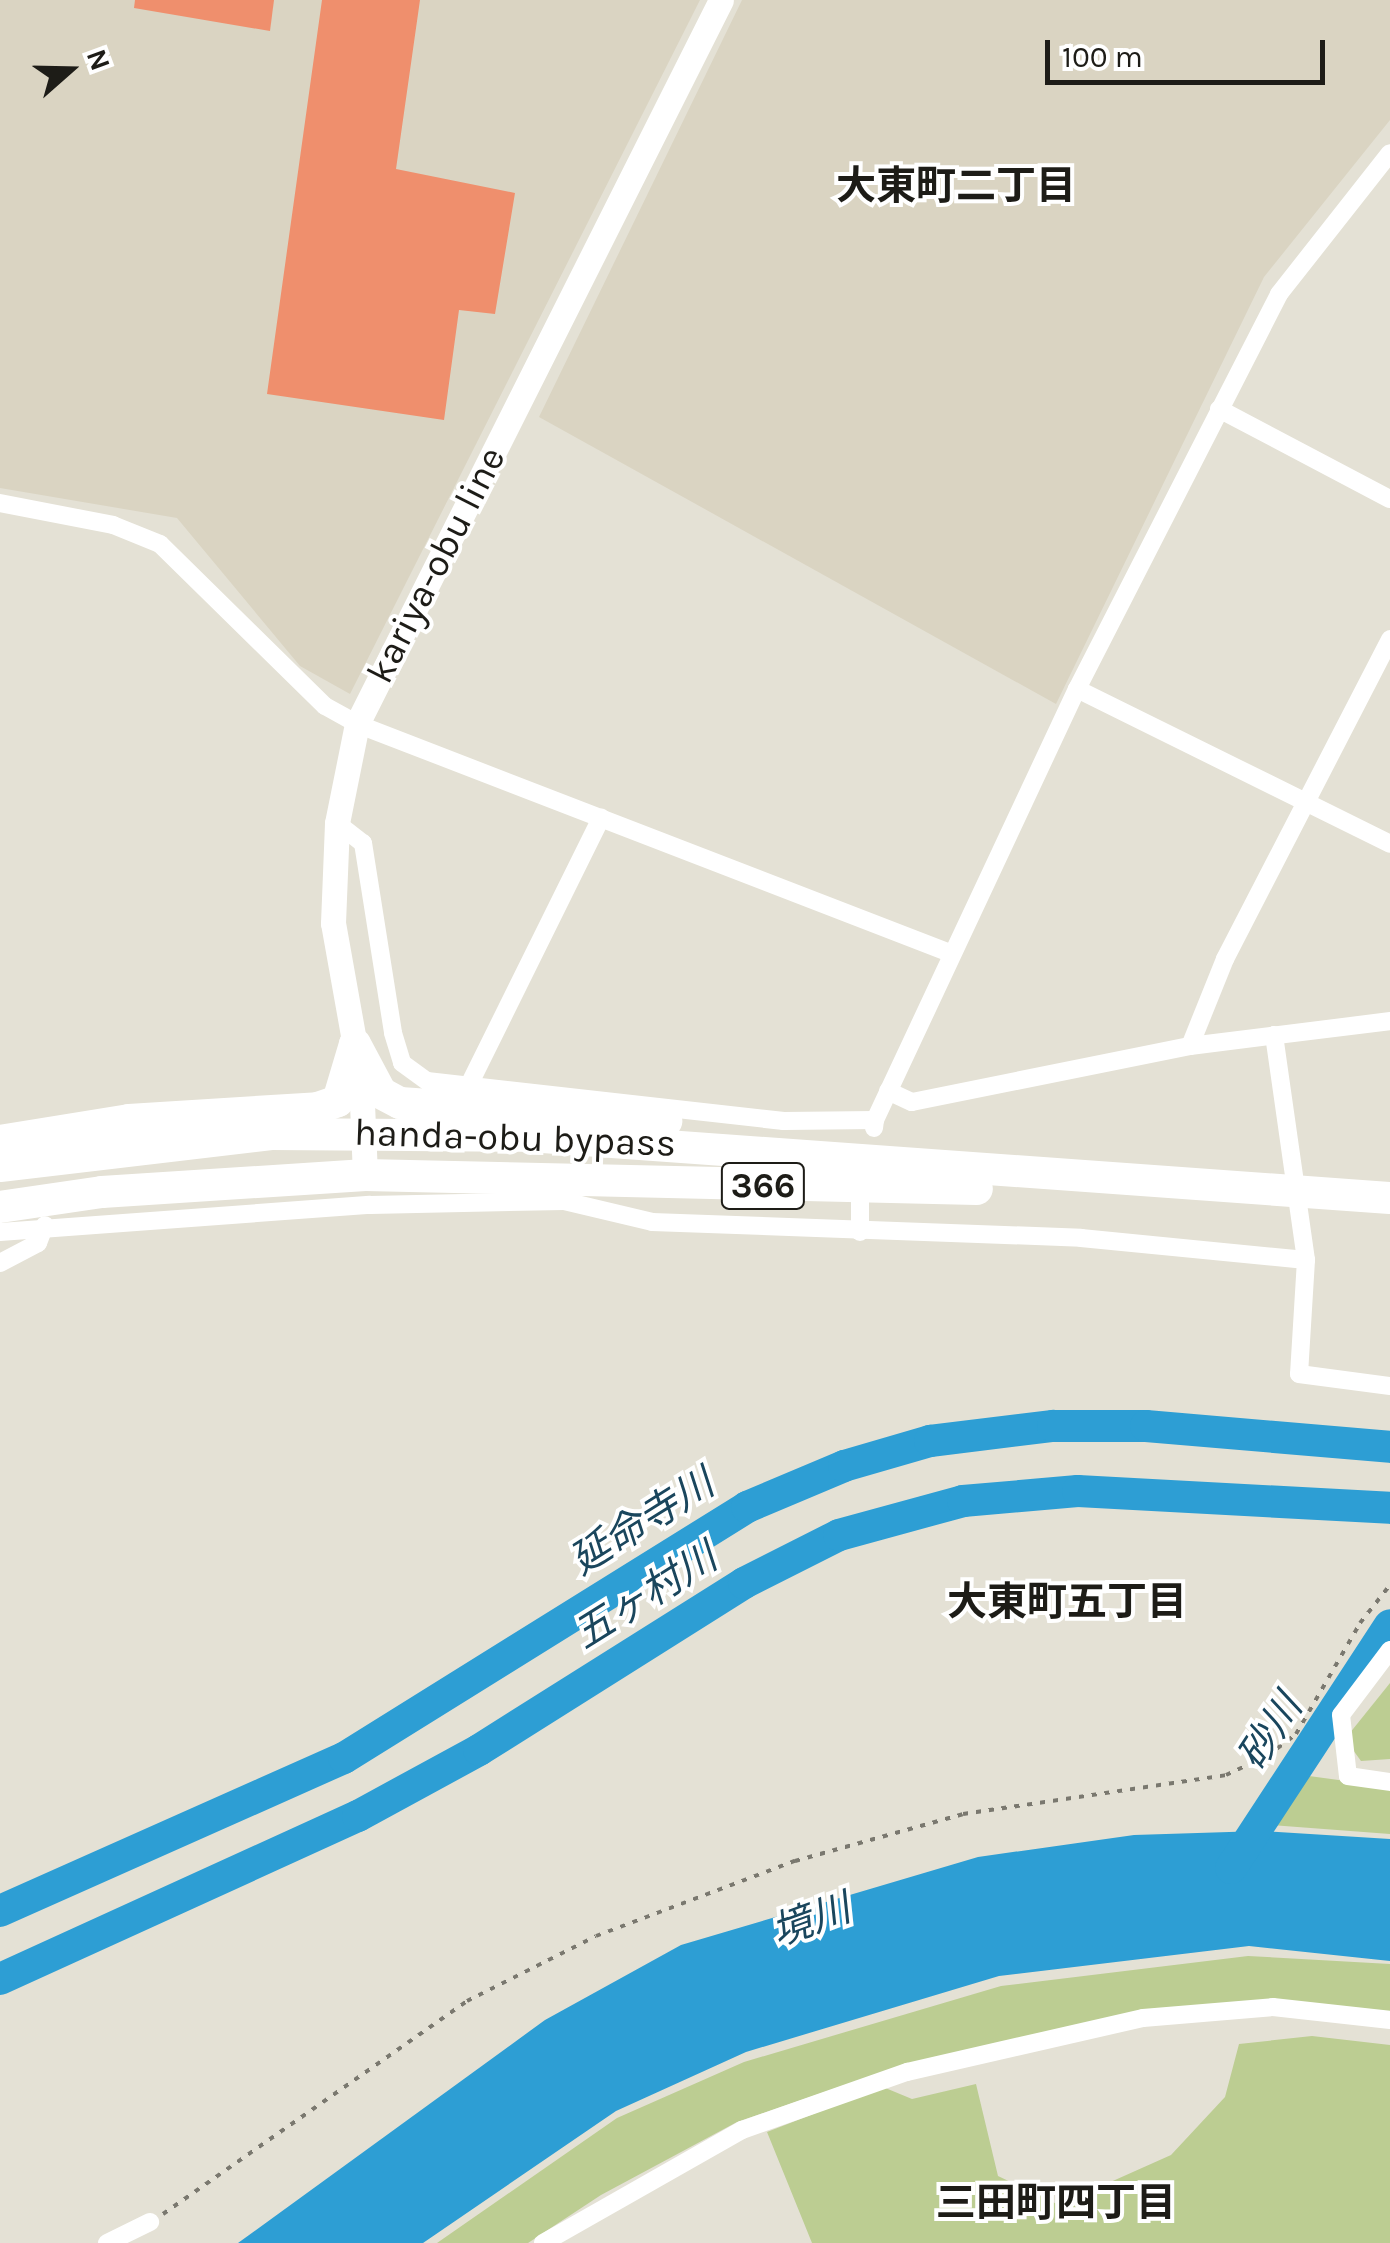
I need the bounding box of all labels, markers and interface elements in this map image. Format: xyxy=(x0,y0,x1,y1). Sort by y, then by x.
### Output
north arrow xyxy=(20,20,120,120)
scale bar xyxy=(1050,20,1330,82)
text: 100 m xyxy=(1062,39,1143,75)
text: N xyxy=(80,44,118,75)
district label: 大東町二丁目 xyxy=(836,162,1076,210)
street label: kariya-obu line xyxy=(357,439,515,691)
street label: handa-obu bypass xyxy=(353,1110,677,1166)
road number: 366 xyxy=(720,1156,806,1216)
water label: 延命寺川 xyxy=(561,1459,723,1585)
water label: 五ヶ村川 xyxy=(564,1533,726,1659)
district label: 大東町五丁目 xyxy=(947,1578,1187,1626)
water label: 砂川 xyxy=(1228,1685,1312,1779)
water label: 境川 xyxy=(765,1884,857,1956)
district label: 三田町四丁目 xyxy=(936,2179,1176,2227)

